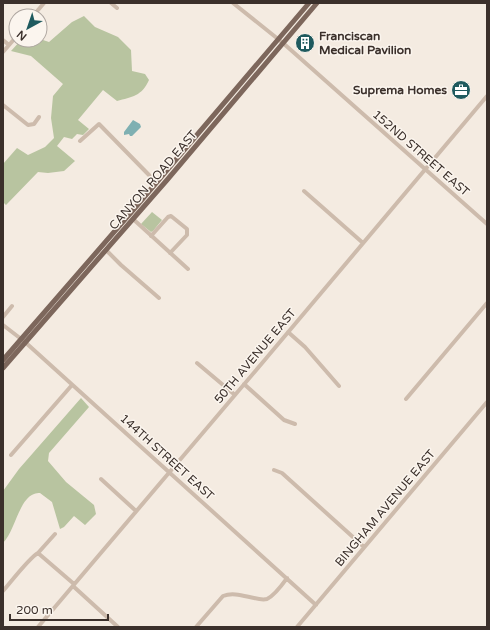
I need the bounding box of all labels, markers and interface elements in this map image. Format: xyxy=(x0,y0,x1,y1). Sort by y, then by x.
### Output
north arrow xyxy=(8,8,48,48)
text: N xyxy=(14,27,29,43)
place label: Franciscan Medical Pavilion xyxy=(319,29,411,57)
building icon: Franciscan Medical Pavilion xyxy=(294,32,316,54)
office icon: Suprema Homes xyxy=(450,79,472,101)
place label: Suprema Homes xyxy=(353,83,447,98)
street label: 152ND STREET EAST xyxy=(370,107,473,199)
street label: CANYON ROAD EAST xyxy=(106,127,200,232)
street label: 50TH AVENUE EAST xyxy=(211,305,299,406)
street label: 144TH STREET EAST xyxy=(117,411,217,503)
street label: BINGHAM AVENUE EAST xyxy=(332,446,438,569)
scale bar xyxy=(10,596,108,622)
text: 200 m xyxy=(16,603,53,617)

